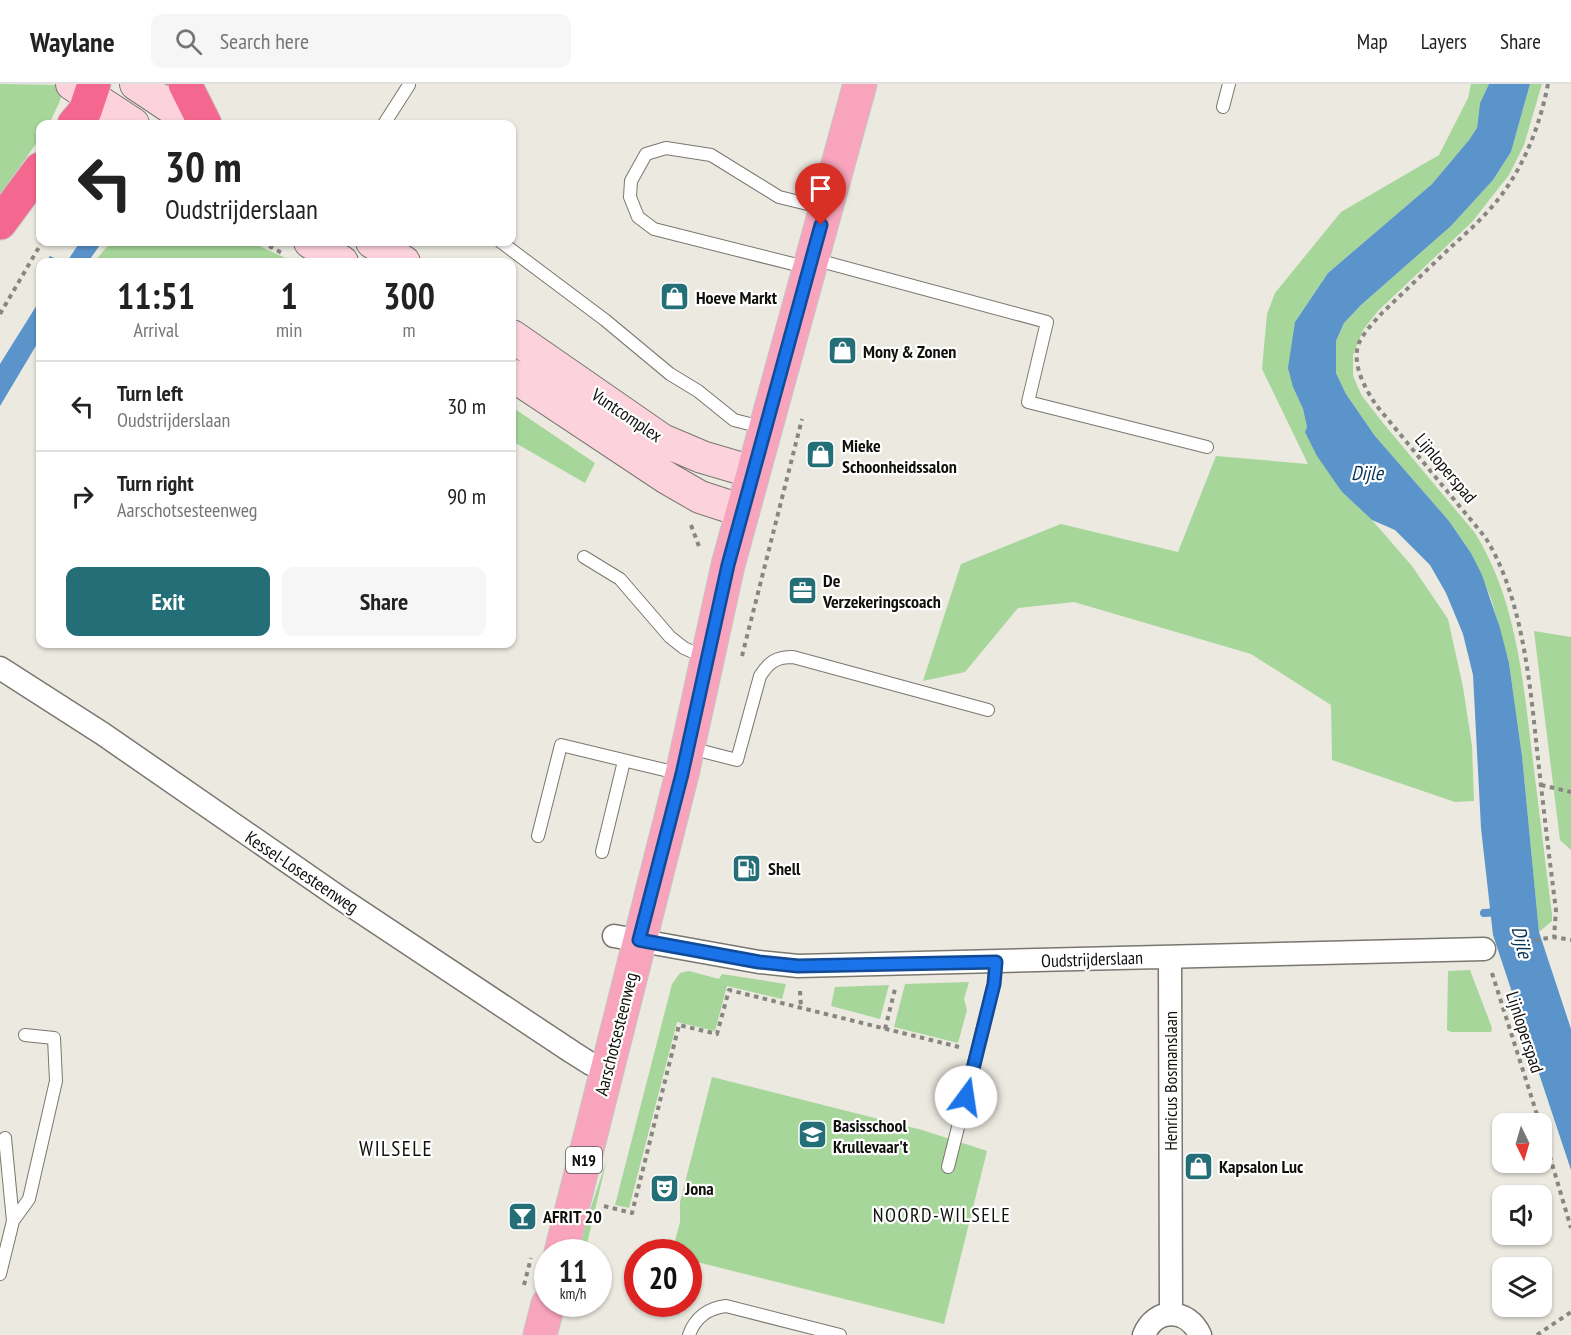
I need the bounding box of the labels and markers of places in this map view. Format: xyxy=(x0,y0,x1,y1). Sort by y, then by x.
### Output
pin xyxy=(795,163,846,225)
shop icon: Hoeve Markt xyxy=(659,281,691,313)
place label: Hoeve Markt xyxy=(696,286,778,309)
shop icon: Mony & Zonen xyxy=(826,335,858,367)
place label: Mony & Zonen xyxy=(863,340,956,363)
place label: Mieke Schoonheidssalon xyxy=(842,434,957,478)
shop icon: Mieke Schoonheidssalon xyxy=(805,439,837,471)
place label: De Verzekeringscoach xyxy=(822,569,941,613)
office icon: De Verzekeringscoach xyxy=(786,574,818,606)
fuel station icon: Shell xyxy=(731,852,763,884)
place label: Shell xyxy=(768,857,801,880)
place label: Basisschool Krullevaar't xyxy=(833,1114,909,1158)
school or university icon: Basisschool Krullevaar't xyxy=(796,1119,828,1151)
shop icon: Kapsalon Luc xyxy=(1182,1150,1214,1182)
place label: Kapsalon Luc xyxy=(1219,1155,1304,1178)
theatre icon: Jona xyxy=(648,1172,680,1204)
place label: Jona xyxy=(684,1177,714,1200)
bar icon: AFRIT 20 xyxy=(506,1200,538,1232)
place label: AFRIT 20 xyxy=(542,1205,602,1228)

